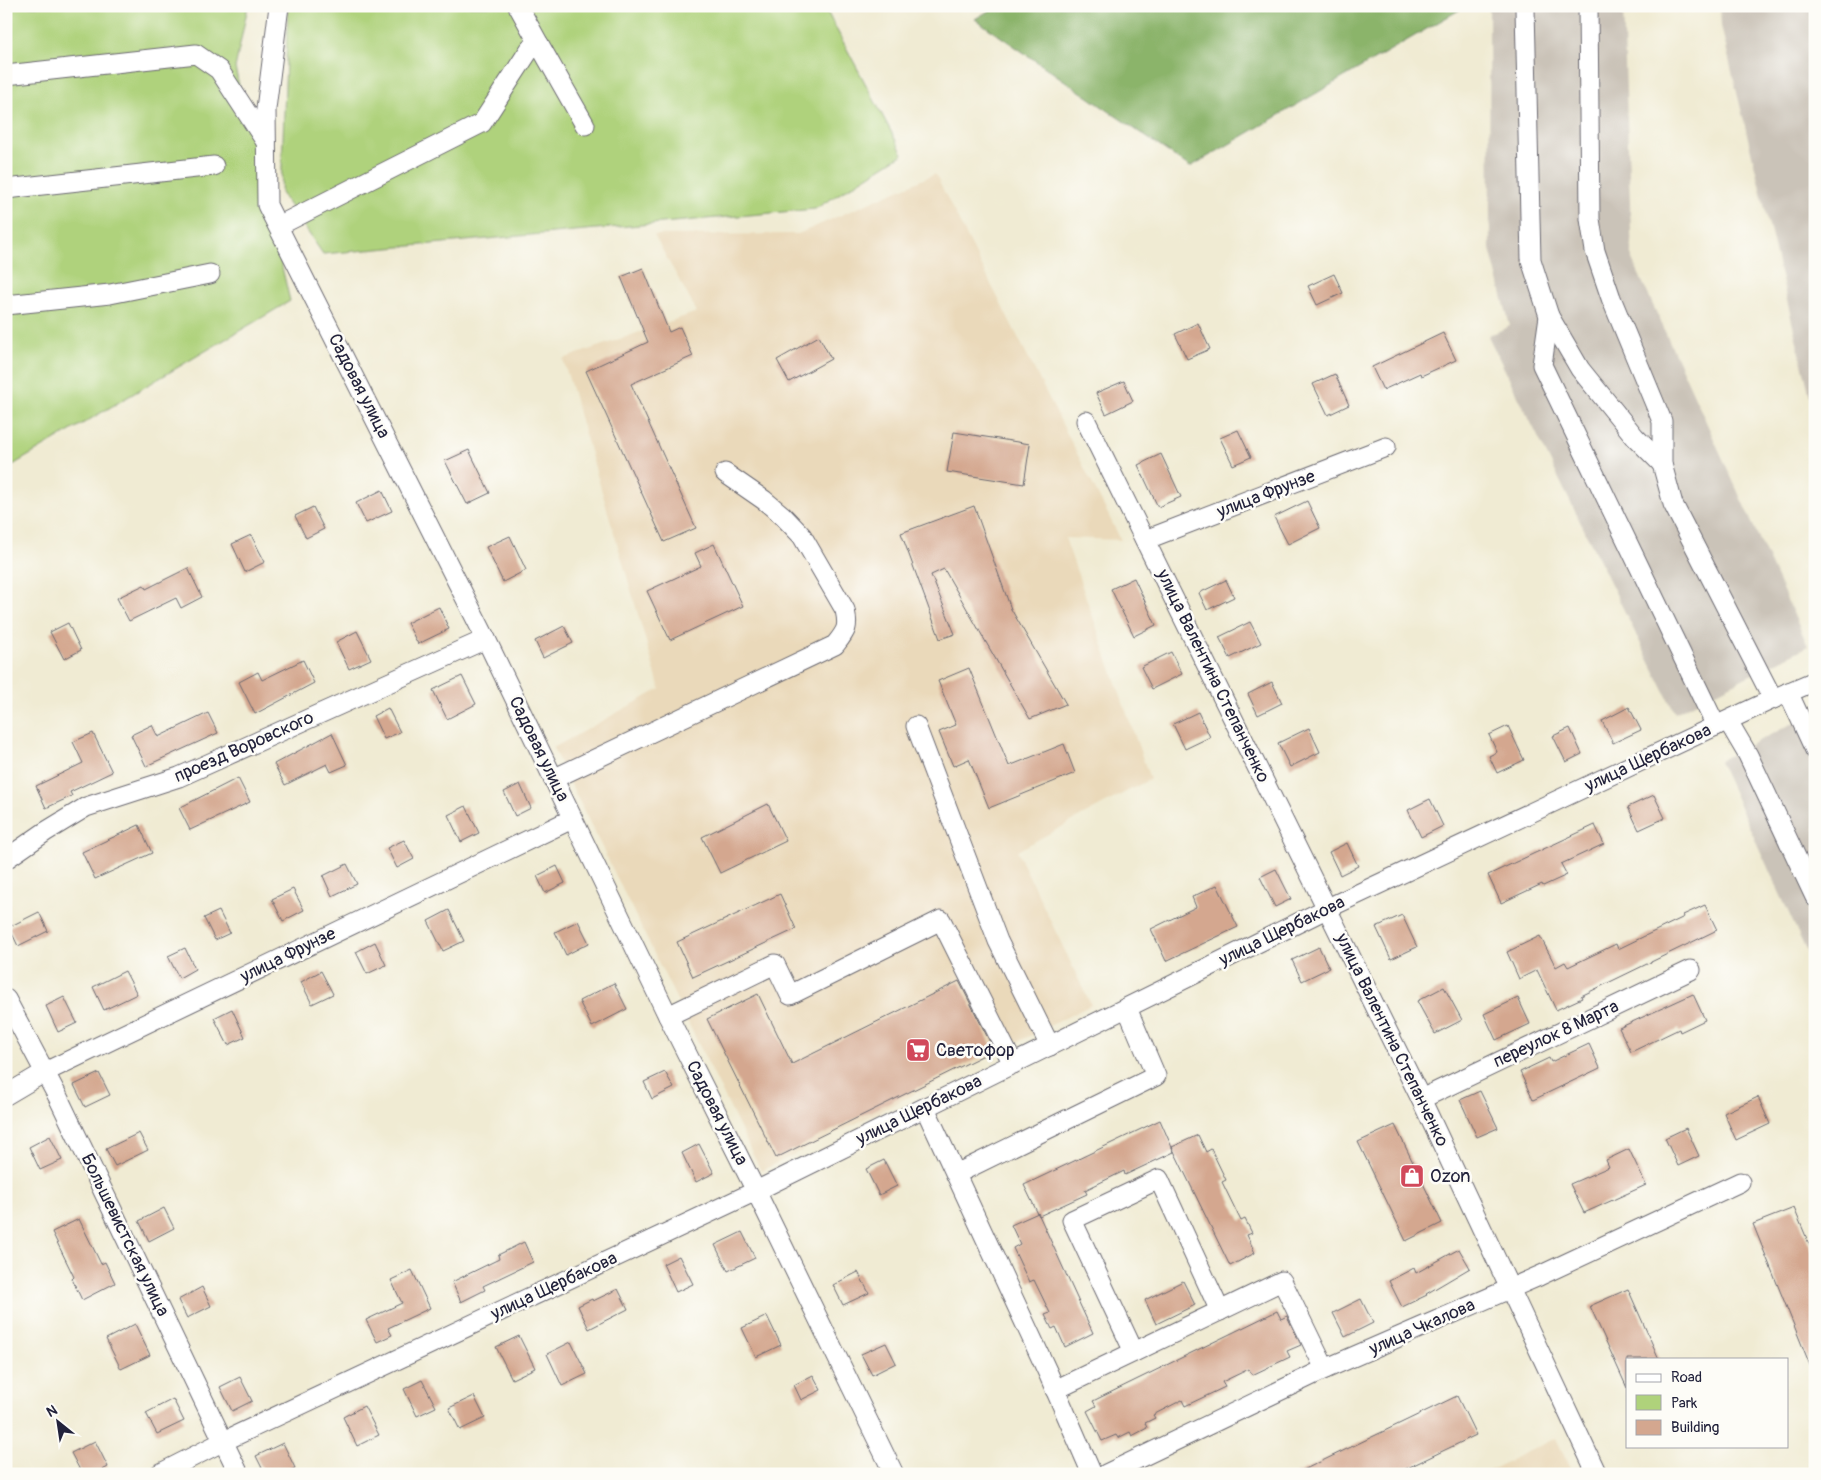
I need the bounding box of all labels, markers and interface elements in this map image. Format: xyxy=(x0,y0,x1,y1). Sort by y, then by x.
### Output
street label: Садовая улица xyxy=(323,330,395,442)
street label: улица Фрунзе xyxy=(1213,465,1319,524)
street label: улица Валентина Степанченко xyxy=(1151,565,1275,787)
street label: Садовая улица xyxy=(504,693,574,805)
street label: проезд Воровского xyxy=(171,706,318,788)
street label: улица Щербакова xyxy=(1580,719,1715,798)
street label: улица Щербакова xyxy=(1214,891,1349,972)
street label: улица Фрунзе xyxy=(236,922,340,988)
street label: улица Валентина Степанченко xyxy=(1330,929,1454,1151)
street label: переулок 8 Марта xyxy=(1490,995,1622,1073)
supermarket icon: Светофор xyxy=(905,1037,931,1063)
place label: Светофор xyxy=(936,1039,1014,1062)
street label: Садовая улица xyxy=(681,1057,753,1169)
street label: улица Щербакова xyxy=(851,1070,986,1151)
street label: Большевистская улица xyxy=(76,1150,174,1320)
shop icon: Ozon xyxy=(1399,1163,1425,1189)
place label: Ozon xyxy=(1430,1165,1470,1188)
street label: улица Щербакова xyxy=(486,1247,621,1326)
street label: улица Чкалова xyxy=(1365,1293,1479,1361)
legend xyxy=(1626,1358,1788,1448)
text: Road xyxy=(1671,1368,1702,1387)
text: Park xyxy=(1671,1394,1698,1413)
north arrow xyxy=(32,1398,82,1448)
text: N xyxy=(43,1401,60,1421)
text: Building xyxy=(1671,1418,1719,1437)

